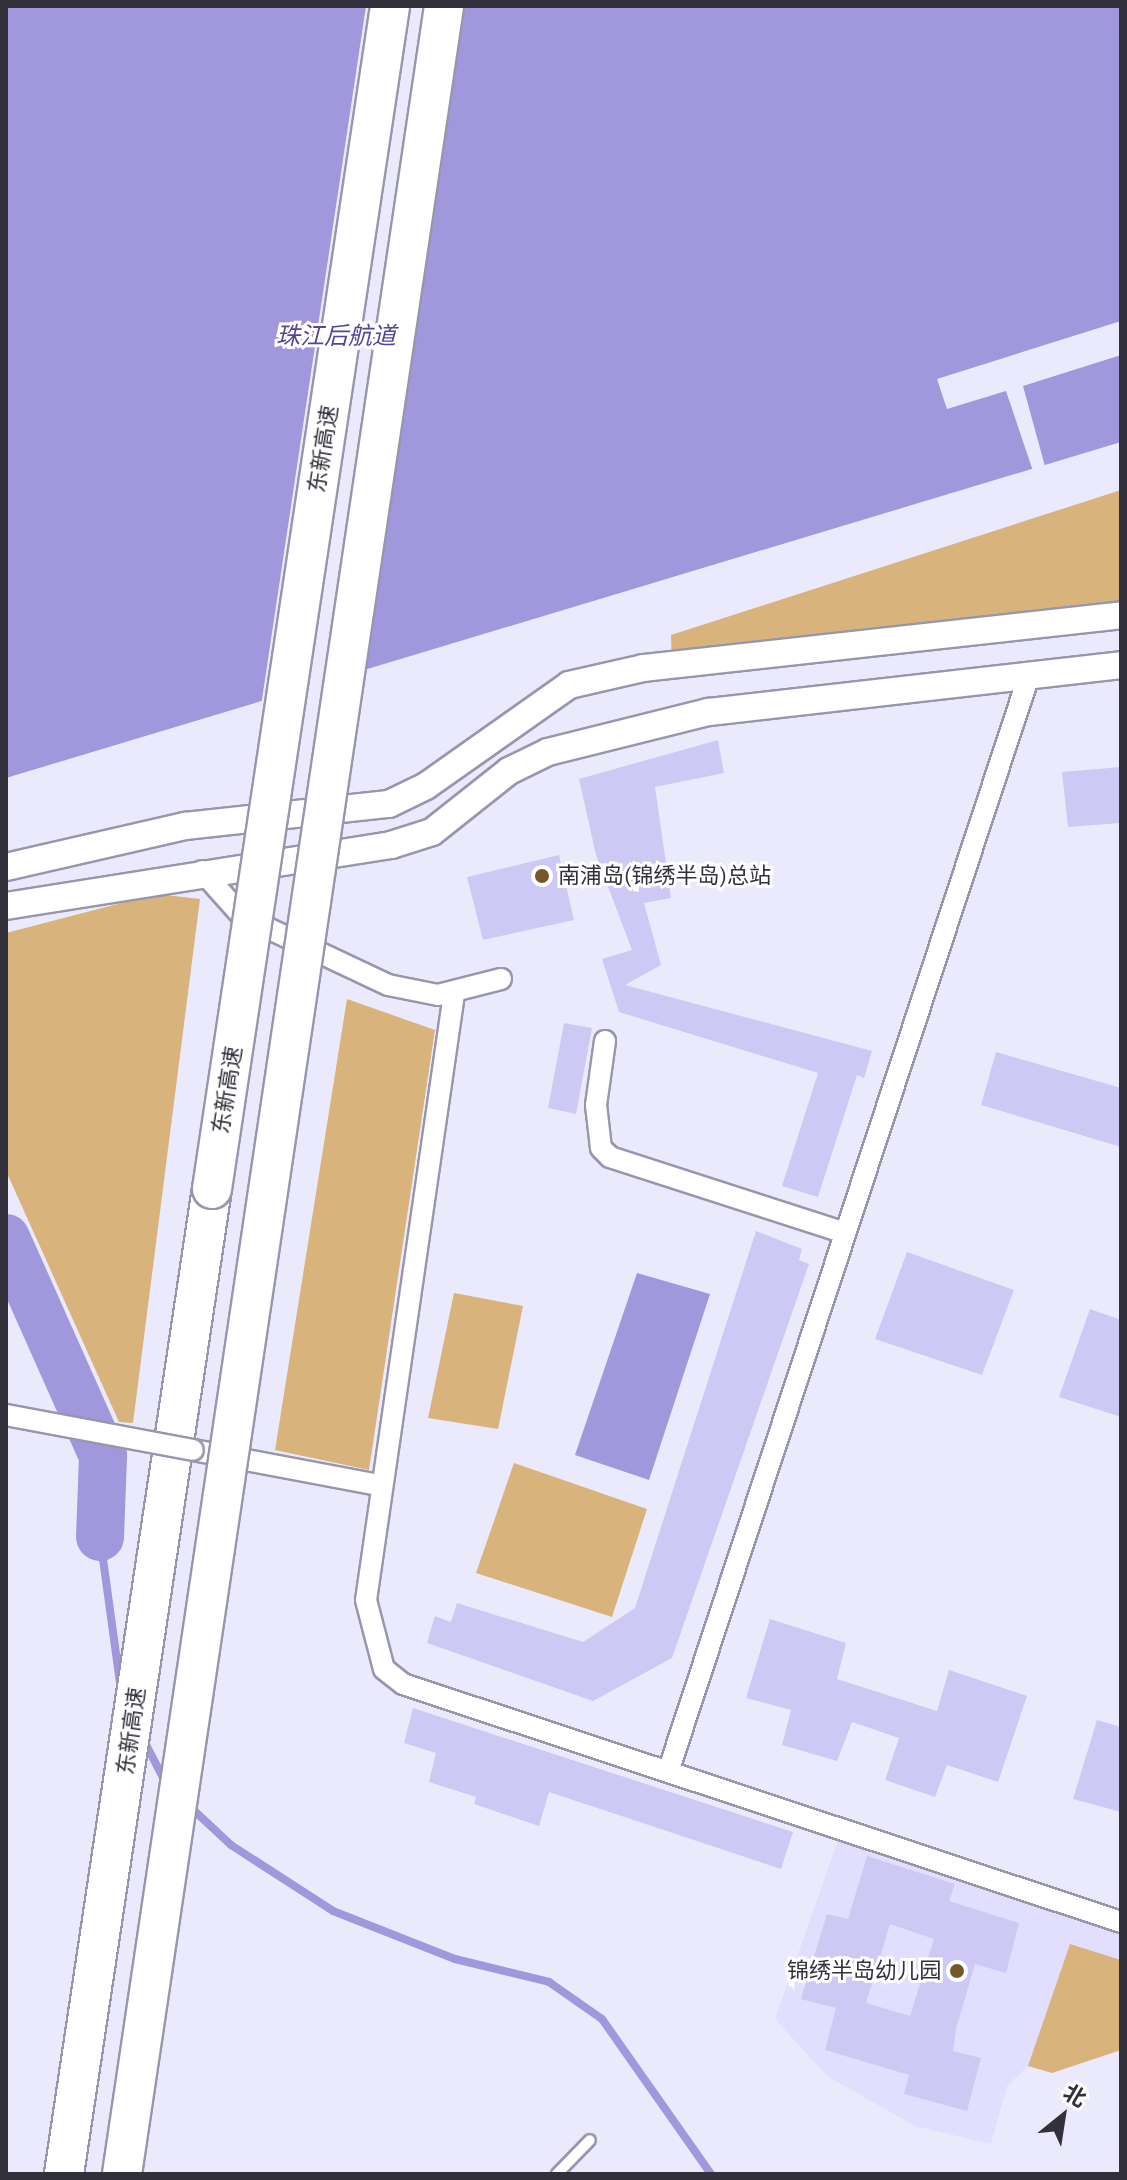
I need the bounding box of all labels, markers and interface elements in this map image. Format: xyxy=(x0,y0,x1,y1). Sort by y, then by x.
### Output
water label: 珠江后航道 xyxy=(276,322,396,350)
street label: 东新高速 xyxy=(303,403,343,495)
place label: 南浦岛(锦绣半岛)总站 xyxy=(558,863,771,889)
marker: 南浦岛(锦绣半岛)总站 xyxy=(533,867,551,885)
street label: 东新高速 xyxy=(207,1044,247,1136)
street label: 东新高速 xyxy=(112,1686,150,1776)
place label: 锦绣半岛幼儿园 xyxy=(787,1958,941,1984)
marker: 锦绣半岛幼儿园 xyxy=(948,1962,966,1980)
north arrow xyxy=(1023,2076,1103,2156)
text: 北 xyxy=(1058,2077,1092,2114)

